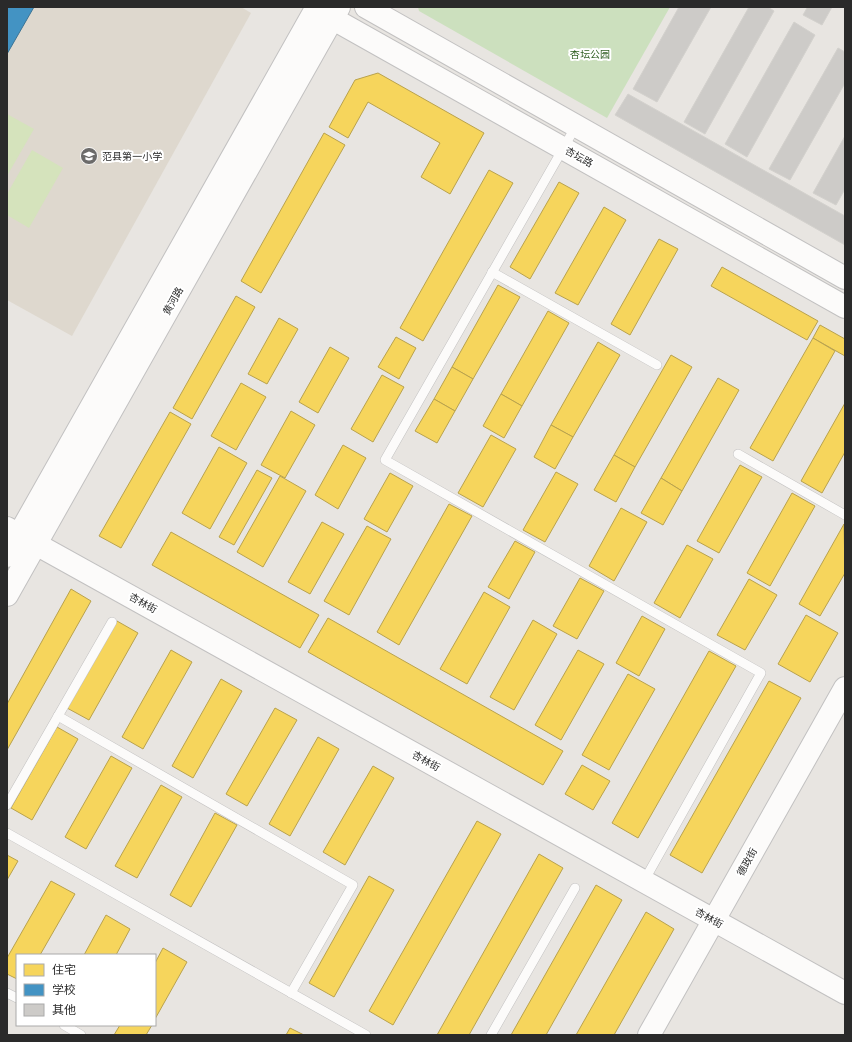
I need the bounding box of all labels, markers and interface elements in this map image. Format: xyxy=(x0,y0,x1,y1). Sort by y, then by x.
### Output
park label: 杏坛公园 xyxy=(570,48,610,61)
street label: 杏坛路 xyxy=(563,144,595,170)
school or university icon: 范县第一小学 xyxy=(79,146,99,166)
place label: 范县第一小学 xyxy=(102,150,162,163)
street label: 黄河路 xyxy=(160,285,186,317)
street label: 杏林街 xyxy=(127,590,159,616)
street label: 杏林街 xyxy=(410,748,442,774)
street label: 德政街 xyxy=(734,846,760,878)
street label: 杏林街 xyxy=(693,905,725,931)
legend xyxy=(16,954,156,1026)
text: 住宅 xyxy=(52,962,76,977)
text: 学校 xyxy=(52,982,76,997)
text: 其他 xyxy=(52,1002,76,1017)

